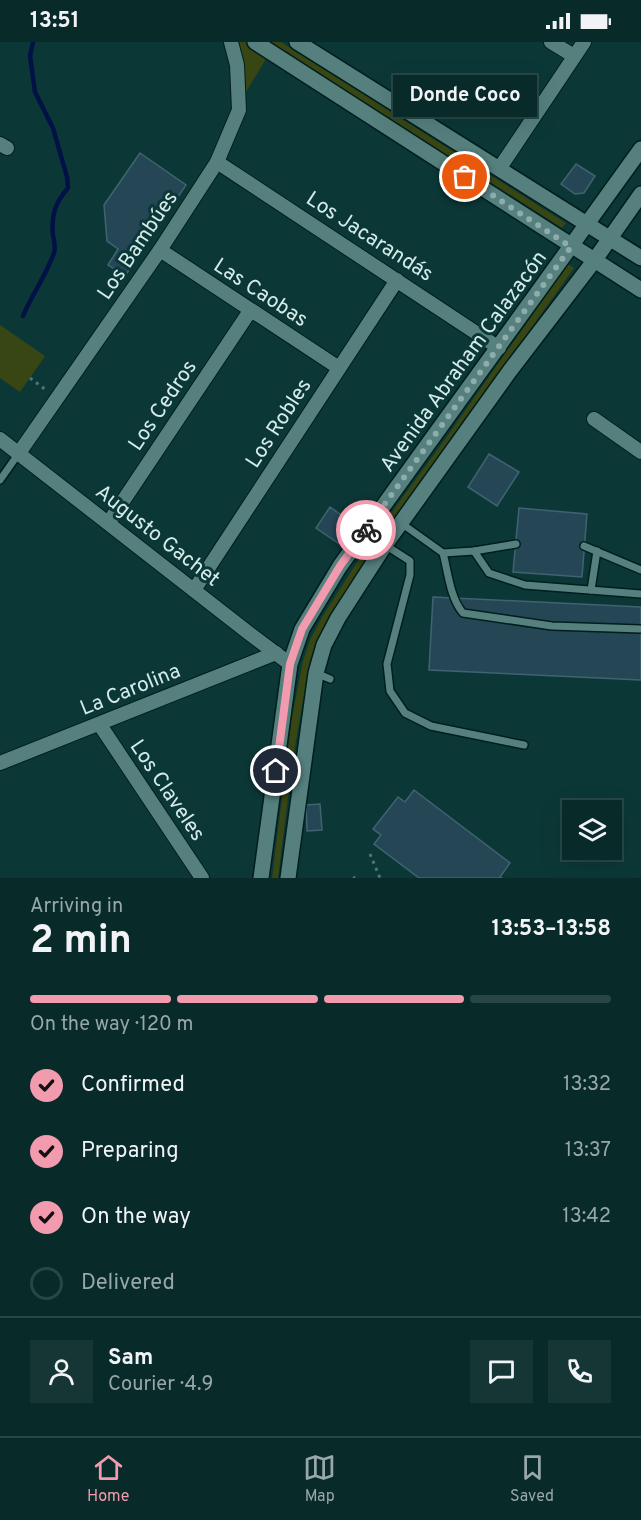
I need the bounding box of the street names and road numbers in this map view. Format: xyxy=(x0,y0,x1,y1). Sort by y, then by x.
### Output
street label: Los Bambúes xyxy=(92,186,185,305)
street label: Los Jacarandás xyxy=(300,186,438,288)
street label: Avenida Abraham Calazacón xyxy=(375,246,554,478)
street label: Las Caobas xyxy=(208,253,313,334)
street label: Los Cedros xyxy=(123,355,204,457)
street label: Los Robles xyxy=(240,374,318,474)
street label: Augusto Gachet xyxy=(89,479,225,593)
street label: La Carolina xyxy=(76,658,185,723)
street label: Los Claveles xyxy=(123,735,211,847)

